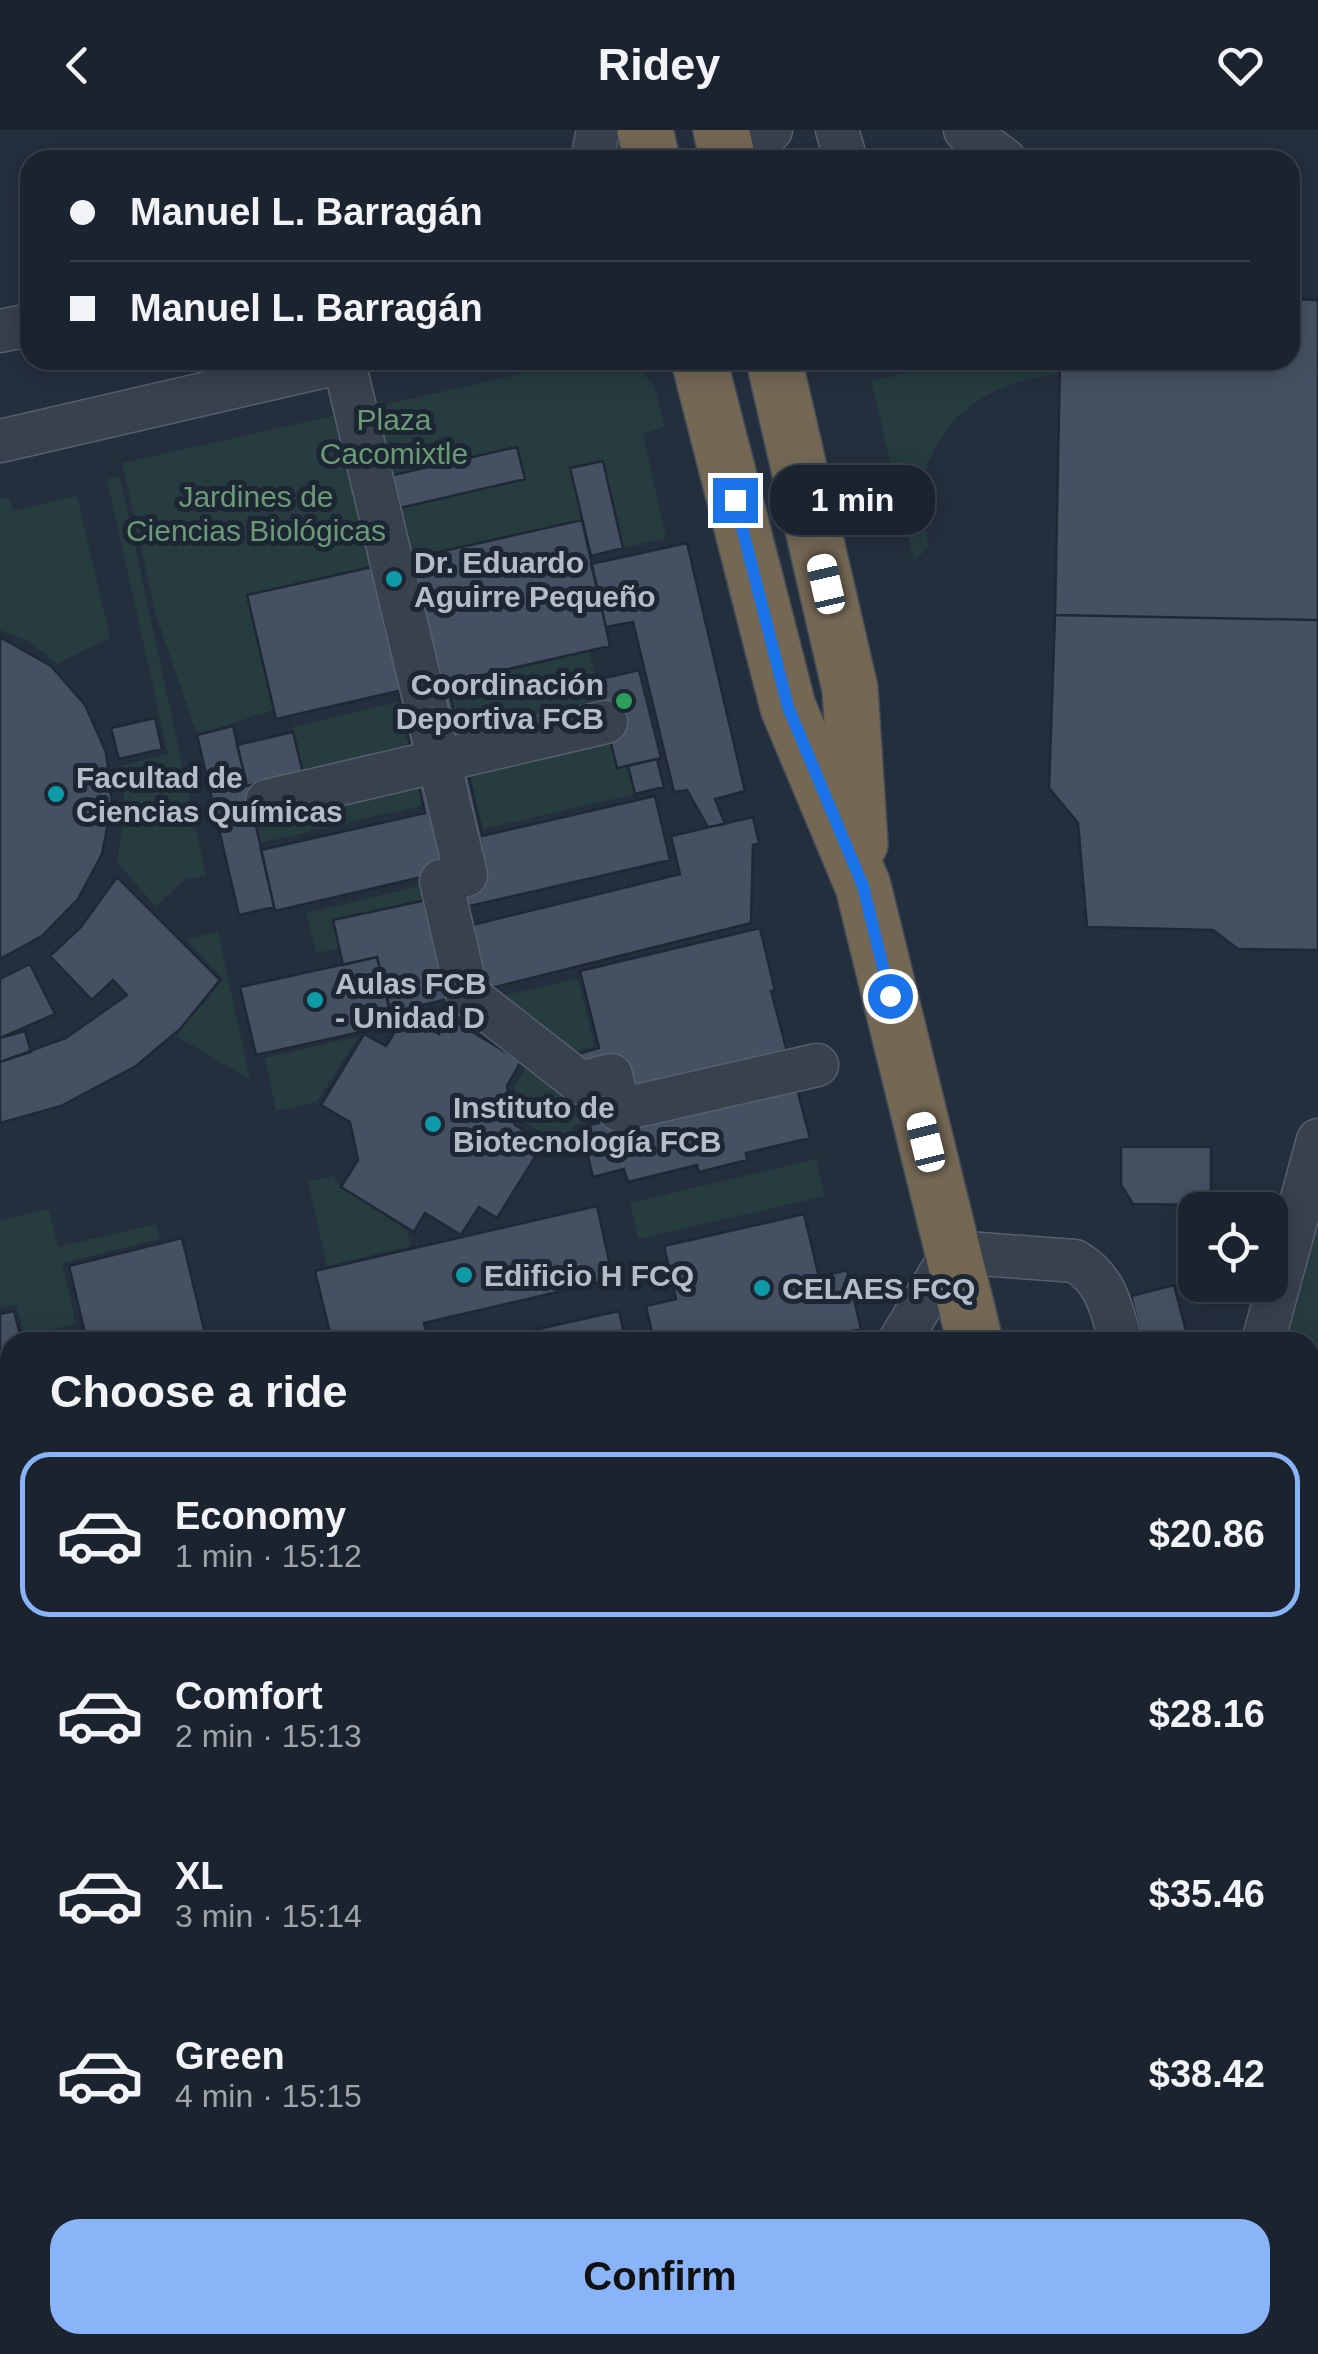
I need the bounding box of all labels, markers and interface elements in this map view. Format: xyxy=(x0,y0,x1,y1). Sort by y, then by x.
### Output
icon: back xyxy=(50,38,105,93)
icon: heart xyxy=(1213,38,1268,93)
text: Ridey xyxy=(598,39,720,90)
text: Manuel L. Barragán xyxy=(130,191,483,233)
text: Manuel L. Barragán xyxy=(130,287,483,329)
park label: Plaza Cacomixtle xyxy=(320,403,468,470)
callout: 1 min xyxy=(770,465,935,535)
route end xyxy=(713,478,758,523)
park label: Jardines de Ciencias Biológicas xyxy=(126,480,386,547)
text: 1 min xyxy=(811,482,894,518)
place label: Dr. Eduardo Aguirre Pequeño xyxy=(414,546,656,613)
car xyxy=(805,551,847,617)
marker: Dr. Eduardo Aguirre Pequeño xyxy=(383,568,405,590)
place label: Coordinación Deportiva FCB xyxy=(396,668,604,735)
marker: Coordinación Deportiva FCB xyxy=(613,690,635,712)
place label: Facultad de Ciencias Químicas xyxy=(76,761,343,828)
marker: Facultad de Ciencias Químicas xyxy=(45,783,67,805)
place label: Aulas FCB - Unidad D xyxy=(335,967,487,1034)
route start xyxy=(868,974,913,1019)
marker: Aulas FCB - Unidad D xyxy=(304,989,326,1011)
place label: Instituto de Biotecnología FCB xyxy=(453,1091,721,1158)
car xyxy=(904,1109,948,1175)
marker: Instituto de Biotecnología FCB xyxy=(422,1113,444,1135)
map controls xyxy=(1178,1192,1288,1302)
button: locate xyxy=(1178,1192,1288,1302)
place label: Edificio H FCQ xyxy=(484,1259,694,1292)
marker: Edificio H FCQ xyxy=(453,1264,475,1286)
place label: CELAES FCQ xyxy=(782,1272,975,1305)
marker: CELAES FCQ xyxy=(751,1277,773,1299)
text: Choose a ride xyxy=(50,1366,348,1417)
icon: car xyxy=(55,1490,145,1580)
text: Economy xyxy=(175,1495,346,1537)
text: $20.86 xyxy=(1149,1513,1265,1555)
text: 1 min · 15:12 xyxy=(175,1538,362,1574)
icon: car xyxy=(55,1670,145,1760)
text: Comfort xyxy=(175,1675,323,1717)
text: $28.16 xyxy=(1149,1693,1265,1735)
text: 2 min · 15:13 xyxy=(175,1718,362,1754)
icon: car xyxy=(55,1850,145,1940)
text: XL xyxy=(175,1855,224,1897)
text: $35.46 xyxy=(1149,1873,1265,1915)
text: 3 min · 15:14 xyxy=(175,1898,362,1934)
icon: car xyxy=(55,2030,145,2120)
text: Green xyxy=(175,2035,285,2077)
text: $38.42 xyxy=(1149,2053,1265,2095)
text: 4 min · 15:15 xyxy=(175,2078,362,2114)
button: Confirm xyxy=(50,2219,1270,2334)

